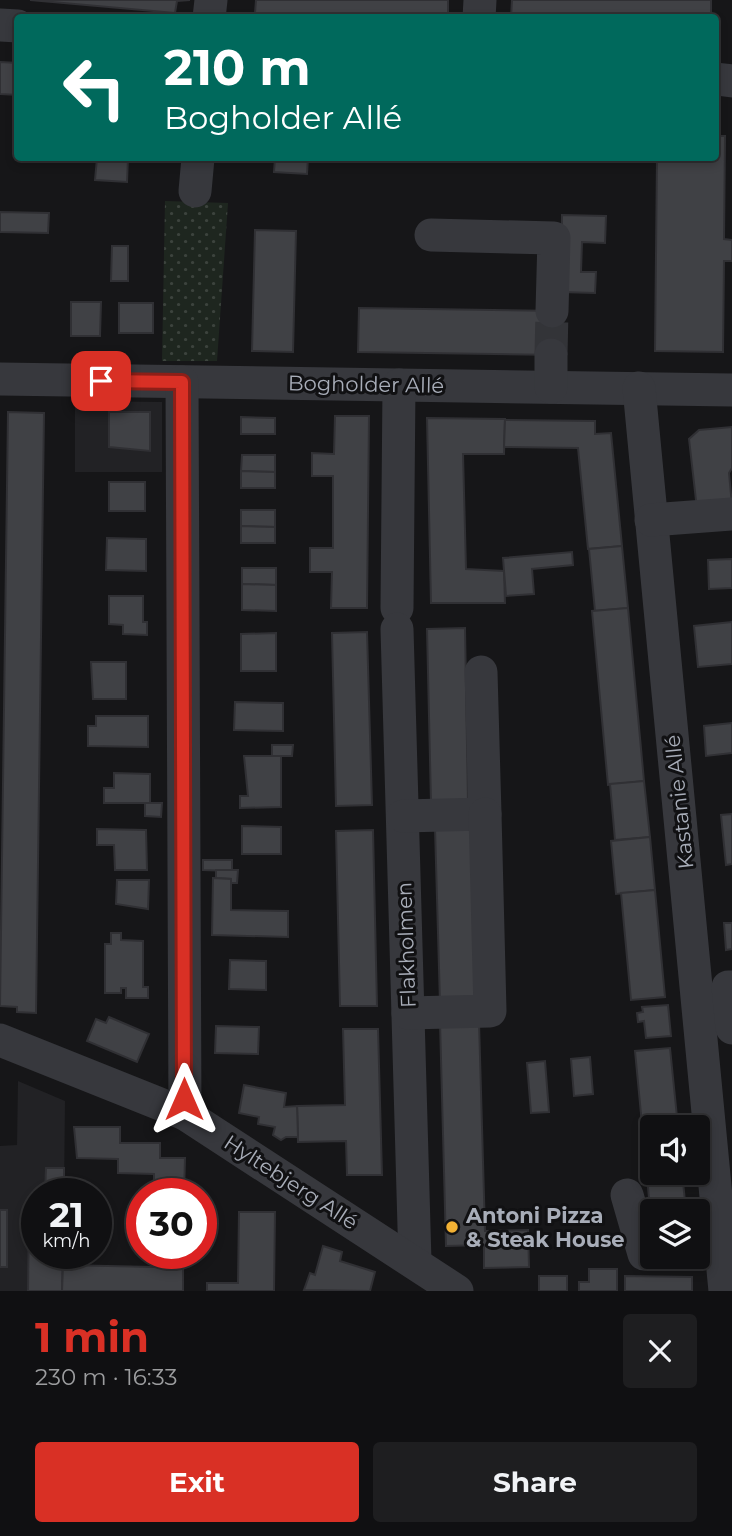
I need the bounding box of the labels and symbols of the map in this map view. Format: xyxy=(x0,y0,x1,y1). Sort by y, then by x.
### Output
pin xyxy=(71,351,131,411)
street label: Bogholder Allé xyxy=(288,370,444,398)
street label: Kastanie Allé xyxy=(660,734,698,870)
street label: Flakholmen xyxy=(391,882,421,1008)
position arrow xyxy=(147,1062,221,1136)
street label: Hyltebjerg Allé xyxy=(219,1129,363,1235)
speed limit sign: 30 xyxy=(126,1178,217,1269)
place label: Antoni Pizza & Steak House xyxy=(465,1203,625,1252)
marker: Antoni Pizza & Steak House xyxy=(444,1219,460,1235)

